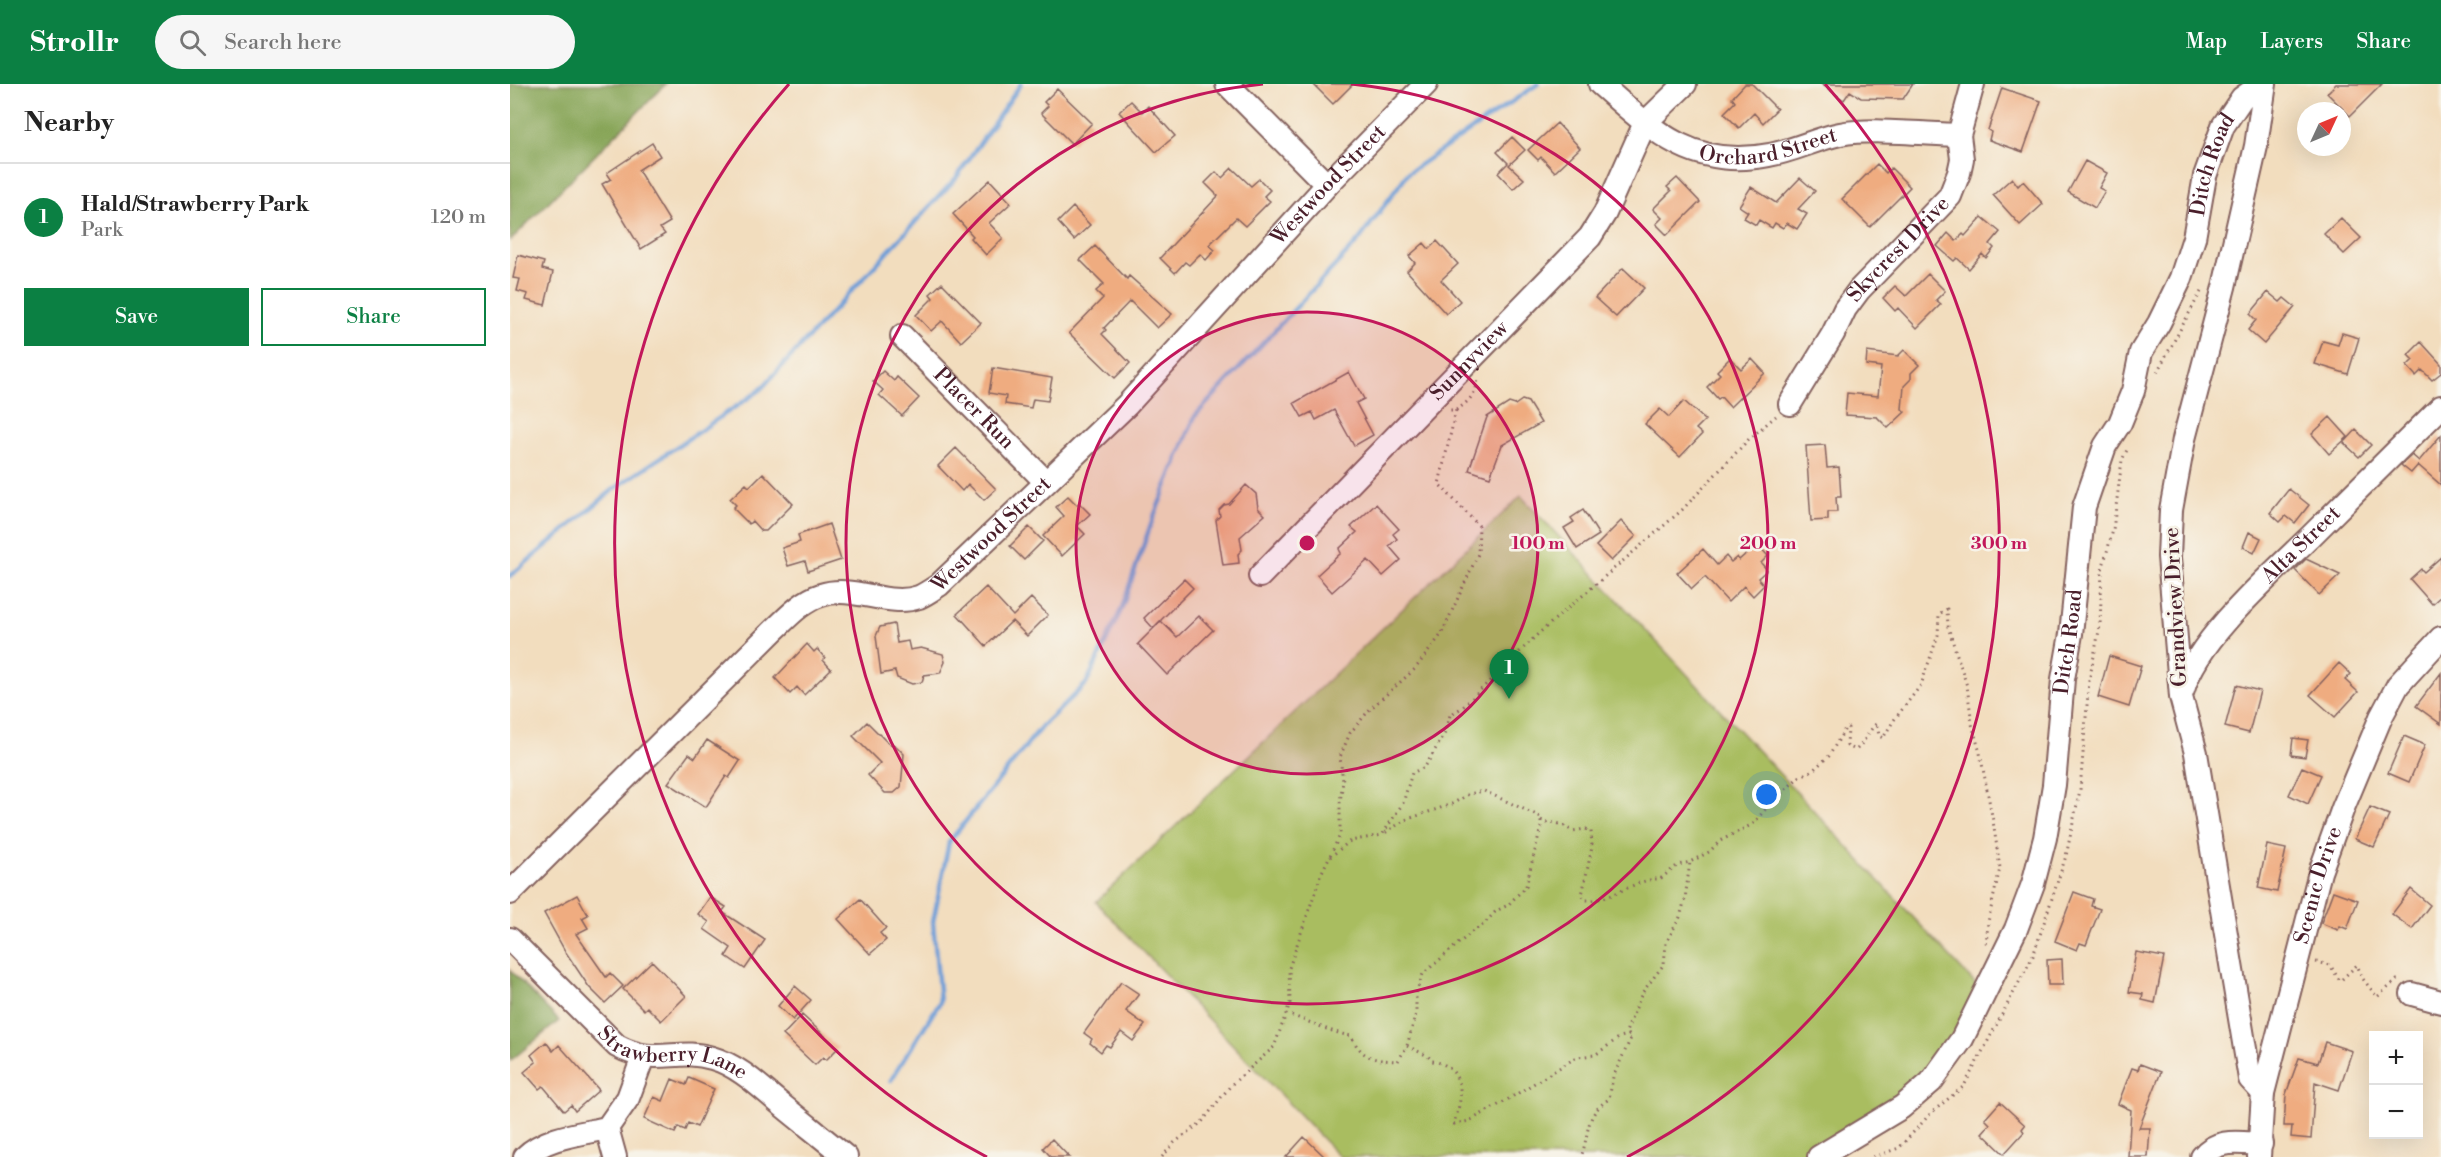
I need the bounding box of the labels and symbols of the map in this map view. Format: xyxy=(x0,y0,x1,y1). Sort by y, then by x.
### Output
north arrow xyxy=(2297,102,2351,156)
street label: Ditch Road xyxy=(2185,108,2241,218)
street label: Westwood Street xyxy=(1265,119,1392,252)
street label: Orchard Street xyxy=(1696,122,1840,171)
street label: Skycrest Drive xyxy=(1841,191,1955,307)
street label: Sunnyview xyxy=(1425,315,1514,406)
street label: Placer Run xyxy=(928,362,1020,455)
street label: Westwood Street xyxy=(925,471,1057,599)
street label: Alta Street xyxy=(2256,500,2347,590)
street label: Grandview Drive xyxy=(2159,526,2193,688)
text: 100 m xyxy=(1511,532,1565,555)
text: 200 m xyxy=(1740,532,1797,555)
text: 300 m xyxy=(1971,532,2028,555)
centre of rings xyxy=(1297,533,1317,553)
street label: Ditch Road xyxy=(2049,588,2089,696)
pin: 1 xyxy=(1490,650,1528,699)
your location xyxy=(1752,780,1781,809)
street label: Scenic Drive xyxy=(2289,823,2348,947)
street label: Strawberry Lane xyxy=(591,1020,752,1086)

